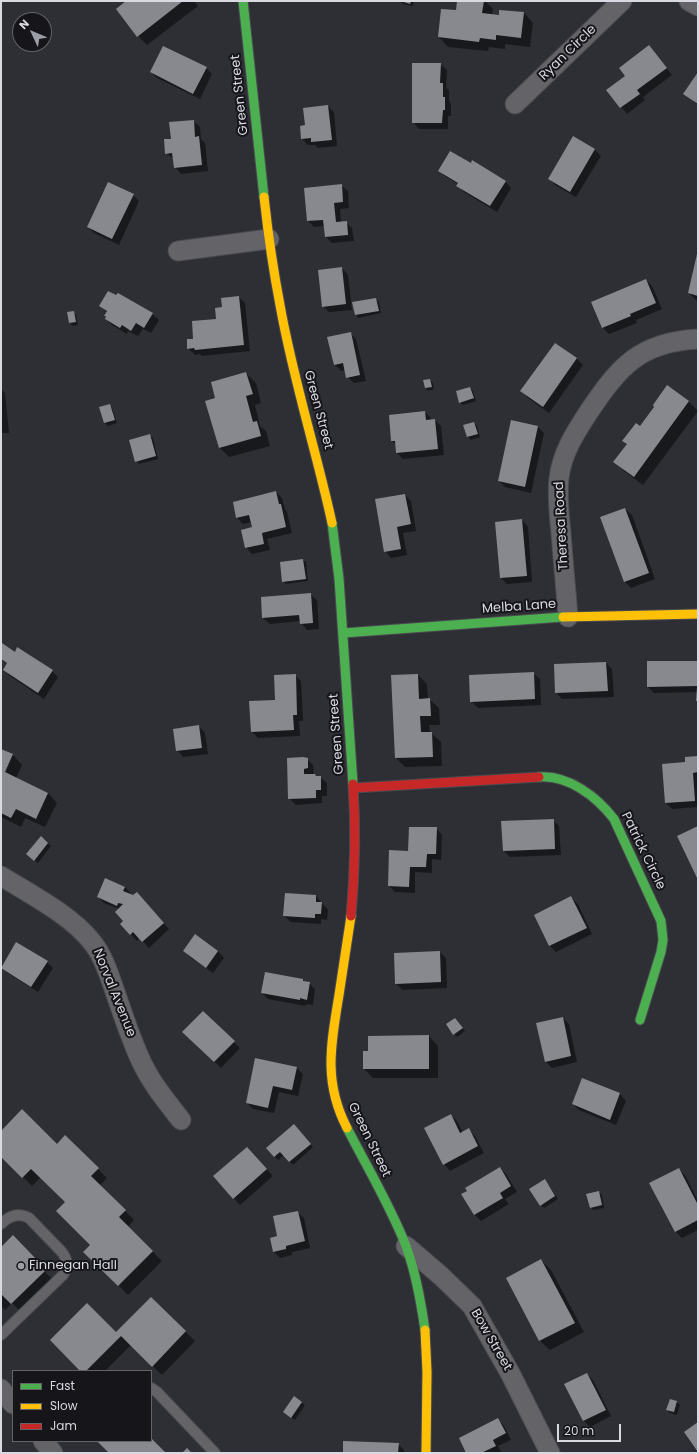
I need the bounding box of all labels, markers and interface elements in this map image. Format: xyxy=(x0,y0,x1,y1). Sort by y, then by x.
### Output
north arrow xyxy=(12,12,52,52)
text: N xyxy=(15,16,33,33)
street label: Ryan Circle xyxy=(536,22,600,84)
street label: Green Street xyxy=(228,54,252,136)
street label: Green Street xyxy=(300,369,336,451)
street label: Theresa Road xyxy=(552,481,572,571)
street label: Melba Lane xyxy=(481,597,557,617)
street label: Green Street xyxy=(326,693,348,775)
street label: Patrick Circle xyxy=(617,810,669,892)
street label: Norval Avenue xyxy=(89,947,139,1039)
street label: Green Street xyxy=(344,1100,394,1180)
place label: Finnegan Hall xyxy=(29,1258,117,1274)
marker: Finnegan Hall xyxy=(16,1261,26,1271)
street label: Bow Street xyxy=(467,1306,515,1374)
legend xyxy=(12,1370,152,1442)
text: Fast xyxy=(50,1377,75,1394)
text: Slow xyxy=(50,1397,78,1414)
scale bar xyxy=(559,1416,623,1442)
text: Jam xyxy=(50,1417,77,1434)
text: 20 m xyxy=(564,1422,594,1439)

